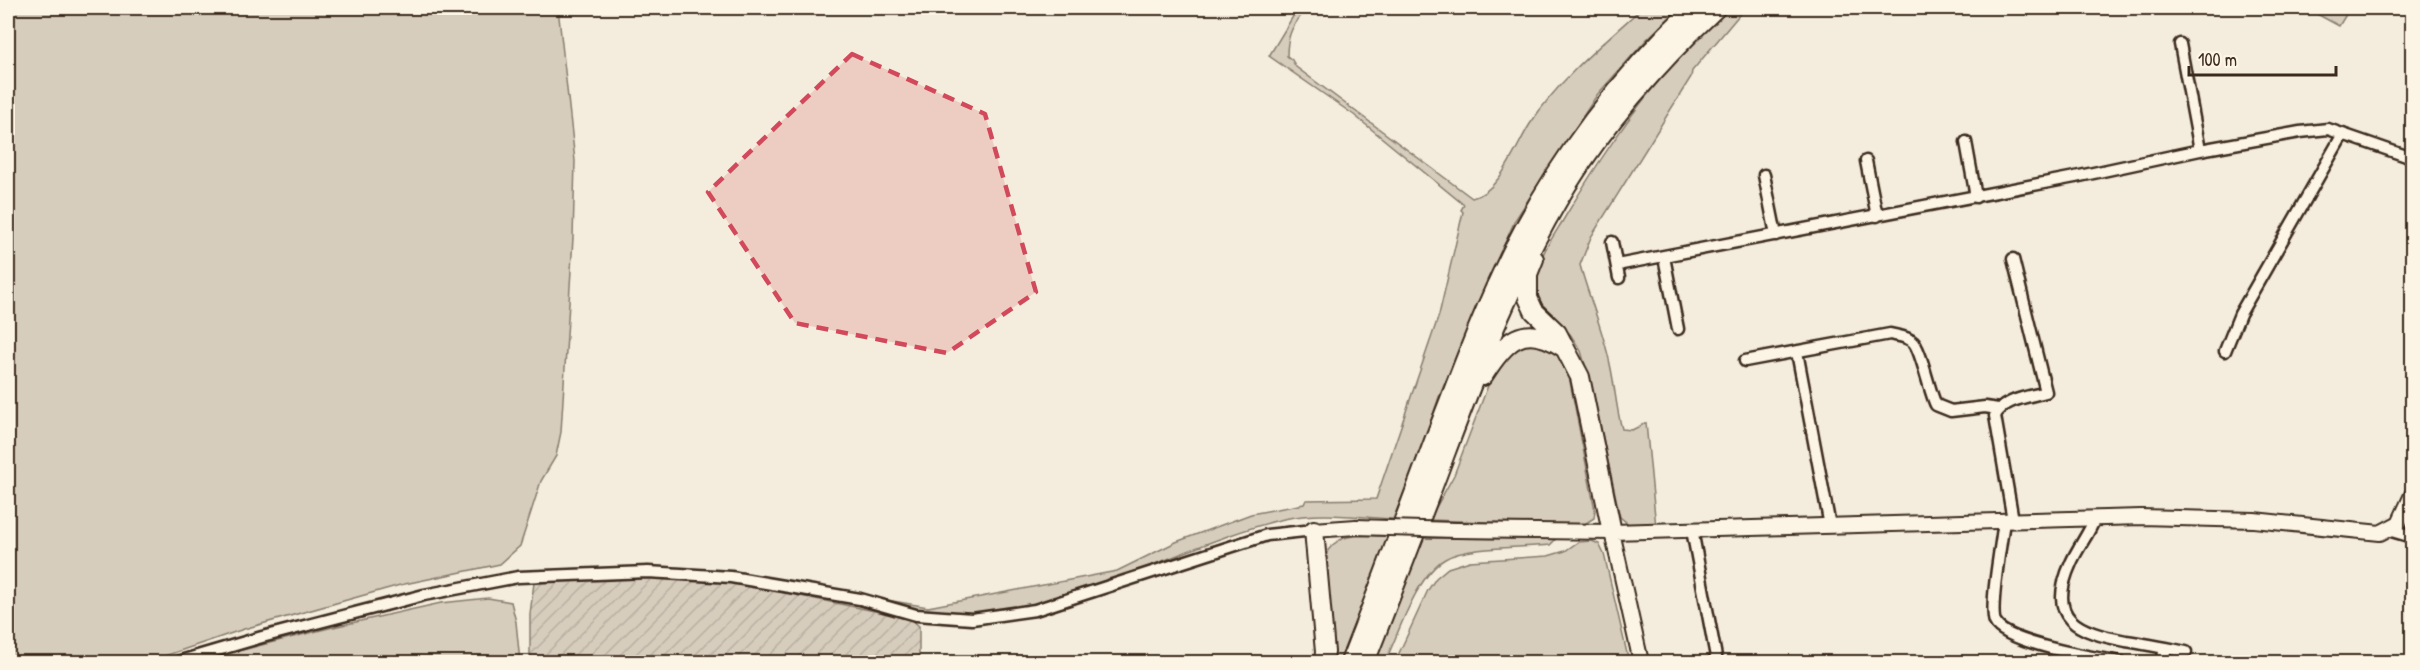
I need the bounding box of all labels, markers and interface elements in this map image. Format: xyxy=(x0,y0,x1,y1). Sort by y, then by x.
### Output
scale bar xyxy=(2189,39,2336,77)
text: 100 m xyxy=(2198,47,2237,72)

